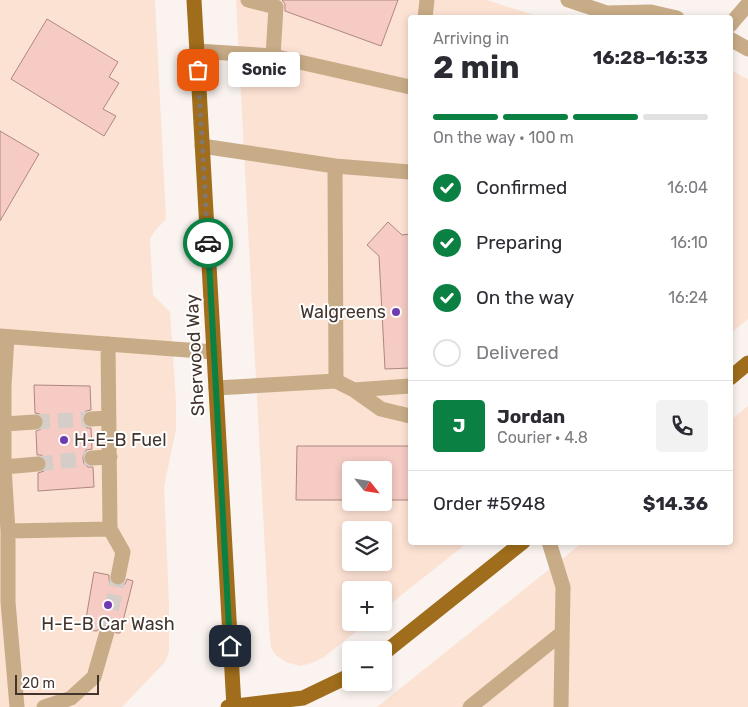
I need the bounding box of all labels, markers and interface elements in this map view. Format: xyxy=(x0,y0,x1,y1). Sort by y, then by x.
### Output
text: Arriving in xyxy=(433,29,509,48)
text: 16:28–16:33 xyxy=(593,46,708,69)
text: 2 min xyxy=(433,48,520,86)
pin xyxy=(177,49,219,91)
callout: Sonic xyxy=(228,52,300,88)
icon: bag xyxy=(184,56,212,84)
text: Sonic xyxy=(242,60,286,79)
text: On the way · 100 m xyxy=(433,128,574,147)
icon: check xyxy=(433,174,461,202)
text: Confirmed xyxy=(476,176,567,199)
text: 16:04 xyxy=(667,178,708,197)
courier xyxy=(183,218,233,268)
icon: car xyxy=(194,229,222,257)
icon: check xyxy=(433,229,461,257)
text: Preparing xyxy=(476,231,562,254)
text: 16:10 xyxy=(670,233,708,252)
icon: check xyxy=(433,284,461,312)
text: On the way xyxy=(476,286,574,309)
text: 16:24 xyxy=(668,288,708,307)
street label: Sherwood Way xyxy=(181,293,209,417)
place label: Walgreens xyxy=(300,301,386,323)
marker: Walgreens xyxy=(390,306,402,318)
text: Delivered xyxy=(476,341,559,364)
button: phone xyxy=(656,400,708,452)
text: Jordan xyxy=(497,405,565,428)
text: J xyxy=(453,414,465,437)
text: Courier · 4.8 xyxy=(497,428,588,447)
place label: H-E-B Fuel xyxy=(74,429,167,451)
marker: H-E-B Fuel xyxy=(58,434,70,446)
north arrow xyxy=(342,461,392,511)
map controls xyxy=(342,461,392,691)
text: Order #5948 xyxy=(433,492,546,515)
text: $14.36 xyxy=(643,492,708,515)
button: layers xyxy=(342,521,392,571)
button: + xyxy=(342,581,392,631)
marker: H-E-B Car Wash xyxy=(102,599,114,611)
place label: H-E-B Car Wash xyxy=(41,613,175,635)
pin xyxy=(209,625,251,667)
icon: home xyxy=(216,632,244,660)
button: − xyxy=(342,641,392,691)
scale bar xyxy=(15,672,99,695)
text: 20 m xyxy=(22,675,55,692)

